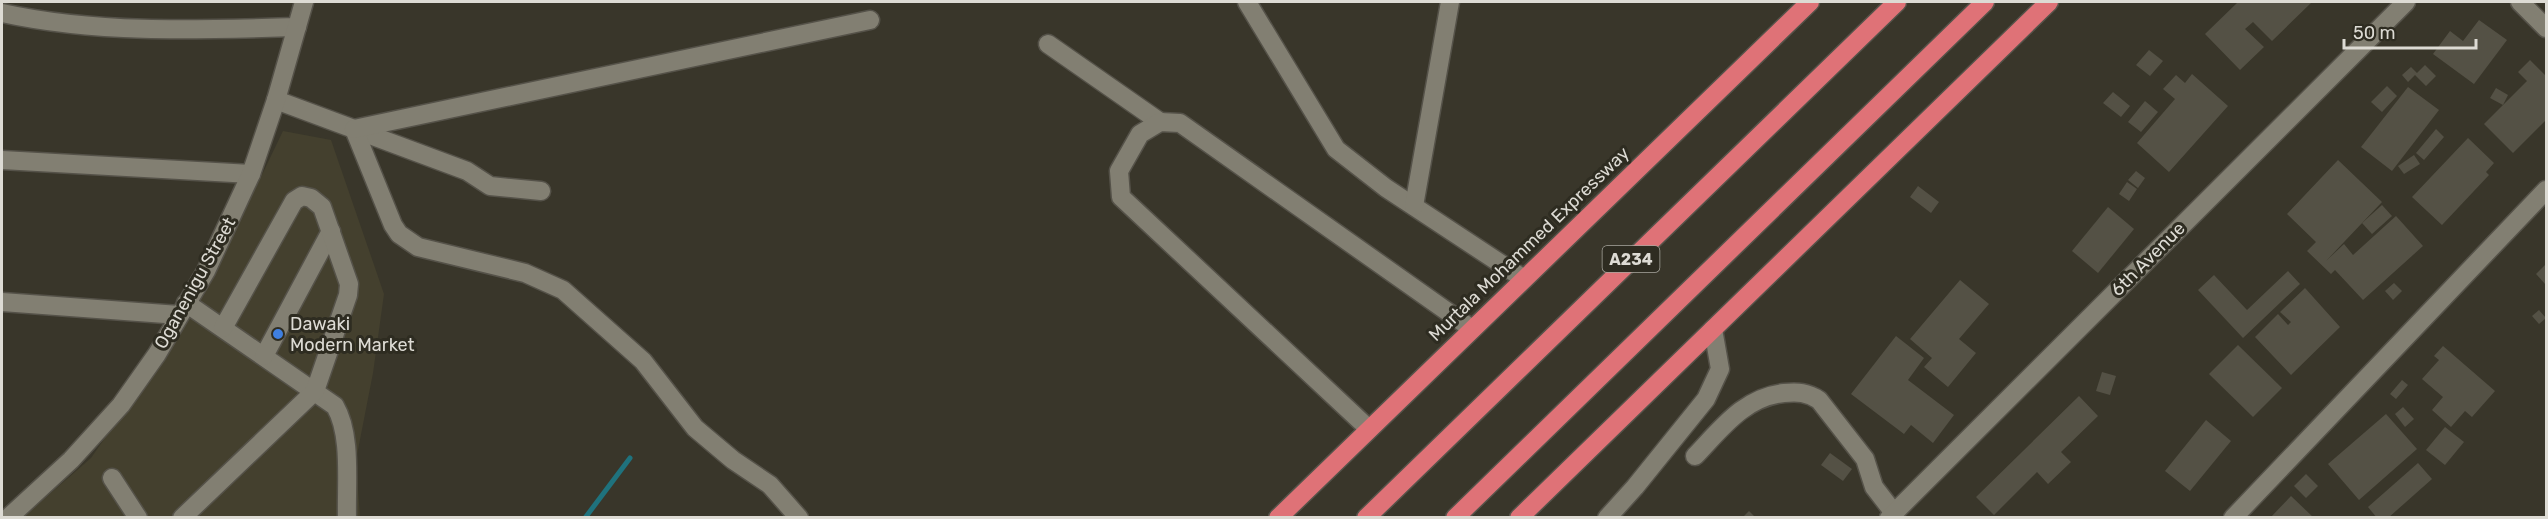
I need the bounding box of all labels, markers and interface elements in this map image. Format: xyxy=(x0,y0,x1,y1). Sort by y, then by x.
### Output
scale bar xyxy=(2344,12,2476,50)
text: 50 m xyxy=(2353,22,2396,44)
street label: Murtala Mohammed Expressway xyxy=(1424,142,1634,346)
street label: Oganenigu Street xyxy=(150,213,240,353)
street label: 6th Avenue xyxy=(2106,217,2190,301)
road number: A234 xyxy=(1602,246,1660,272)
place label: Dawaki Modern Market xyxy=(290,313,415,356)
marker: Dawaki Modern Market xyxy=(271,327,285,341)

